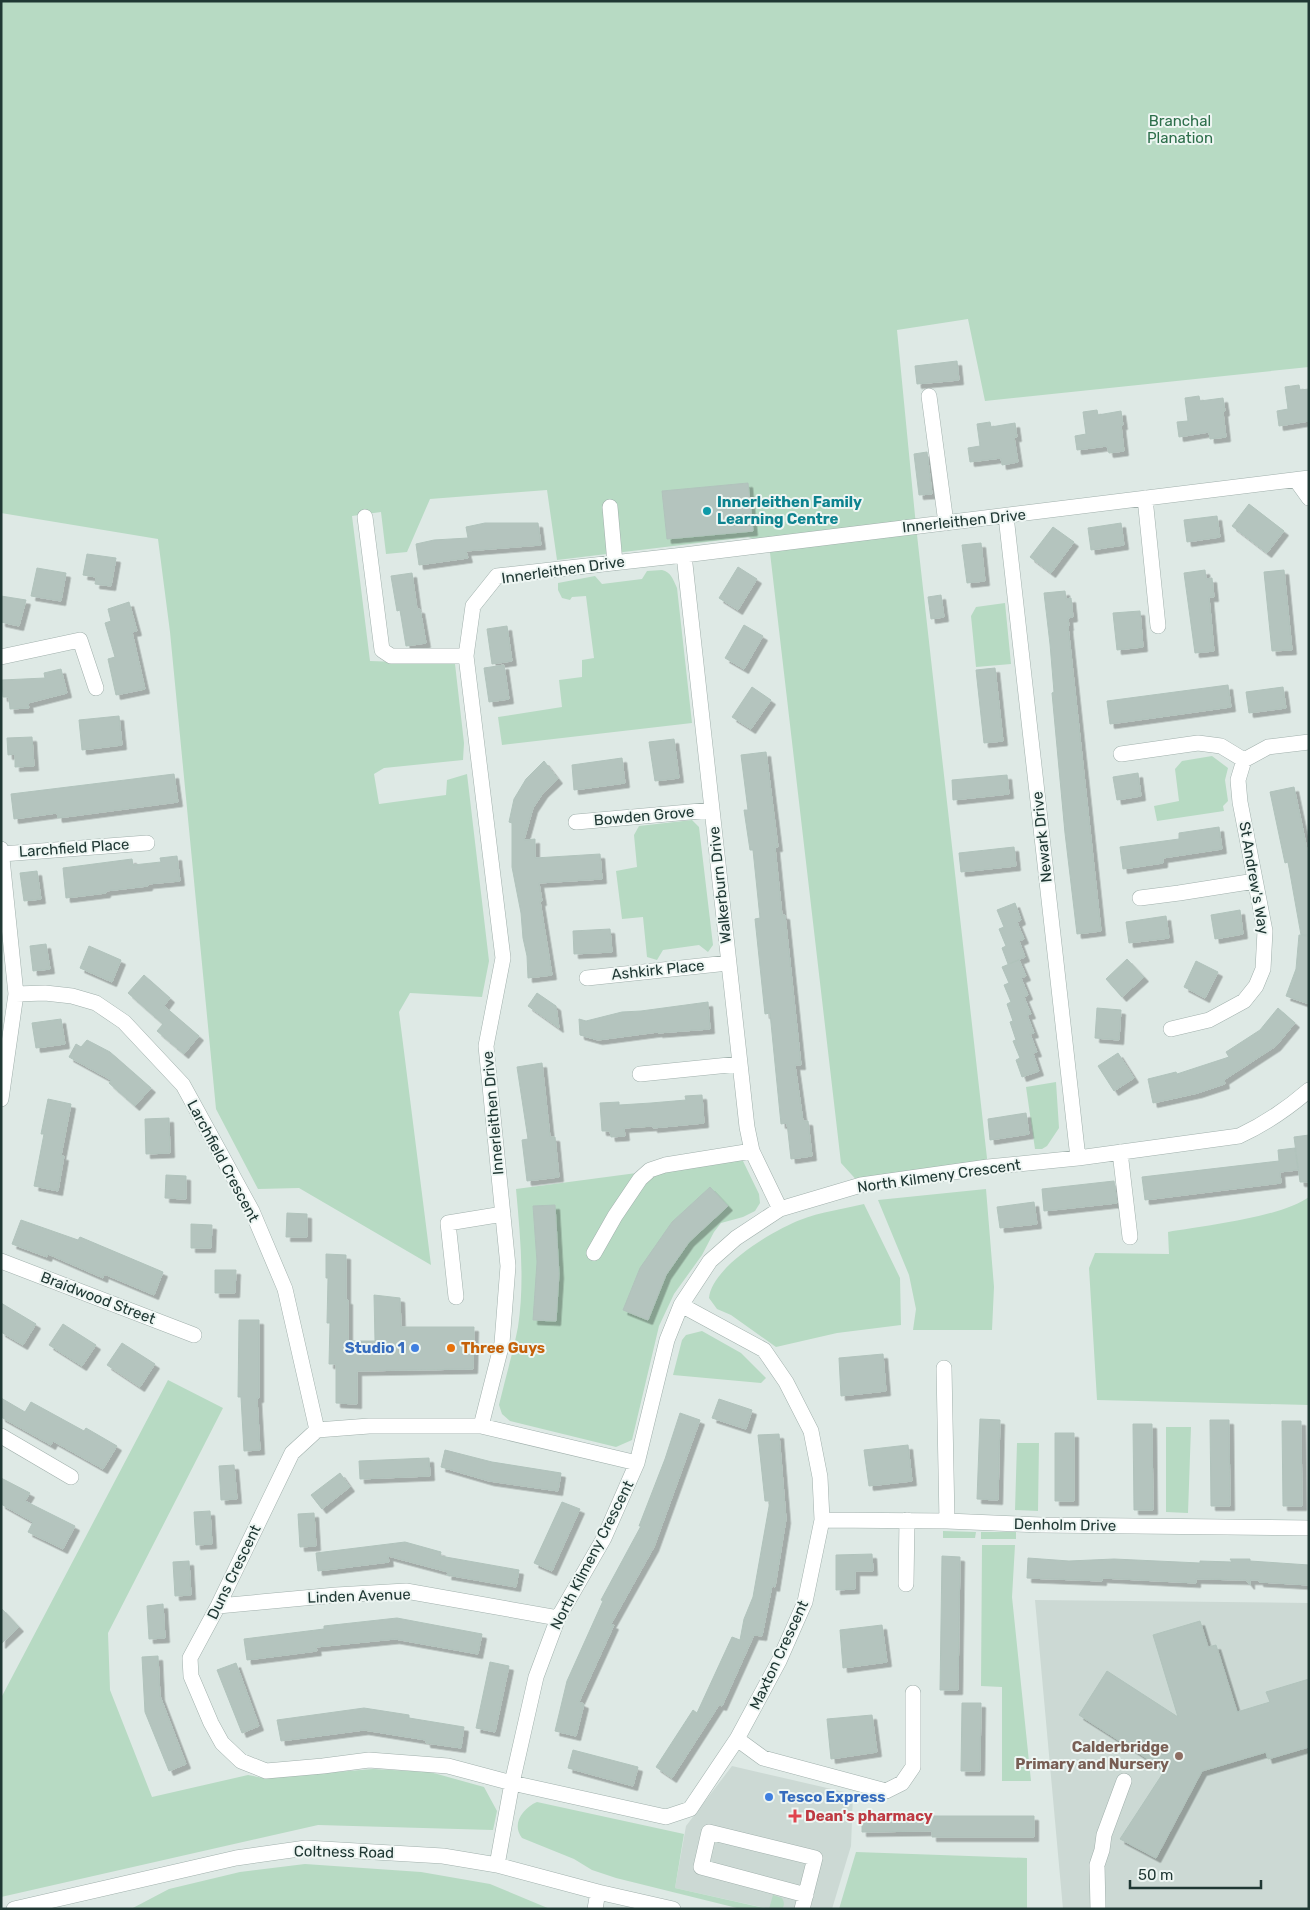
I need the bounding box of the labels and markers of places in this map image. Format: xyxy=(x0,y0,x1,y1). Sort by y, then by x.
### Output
place label: Innerleithen Family Learning Centre xyxy=(717,493,862,528)
marker: Innerleithen Family Learning Centre xyxy=(701,505,713,517)
place label: Studio 1 xyxy=(345,1339,405,1357)
place label: Three Guys xyxy=(461,1339,545,1357)
marker: Studio 1 xyxy=(409,1342,421,1354)
marker: Three Guys xyxy=(445,1342,457,1354)
place label: Calderbridge Primary and Nursery xyxy=(1015,1738,1169,1773)
marker: Calderbridge Primary and Nursery xyxy=(1173,1750,1185,1762)
place label: Tesco Express xyxy=(779,1788,886,1806)
marker: Tesco Express xyxy=(763,1791,775,1803)
place label: Dean's pharmacy xyxy=(805,1807,933,1825)
marker: Dean's pharmacy xyxy=(789,1810,801,1822)

